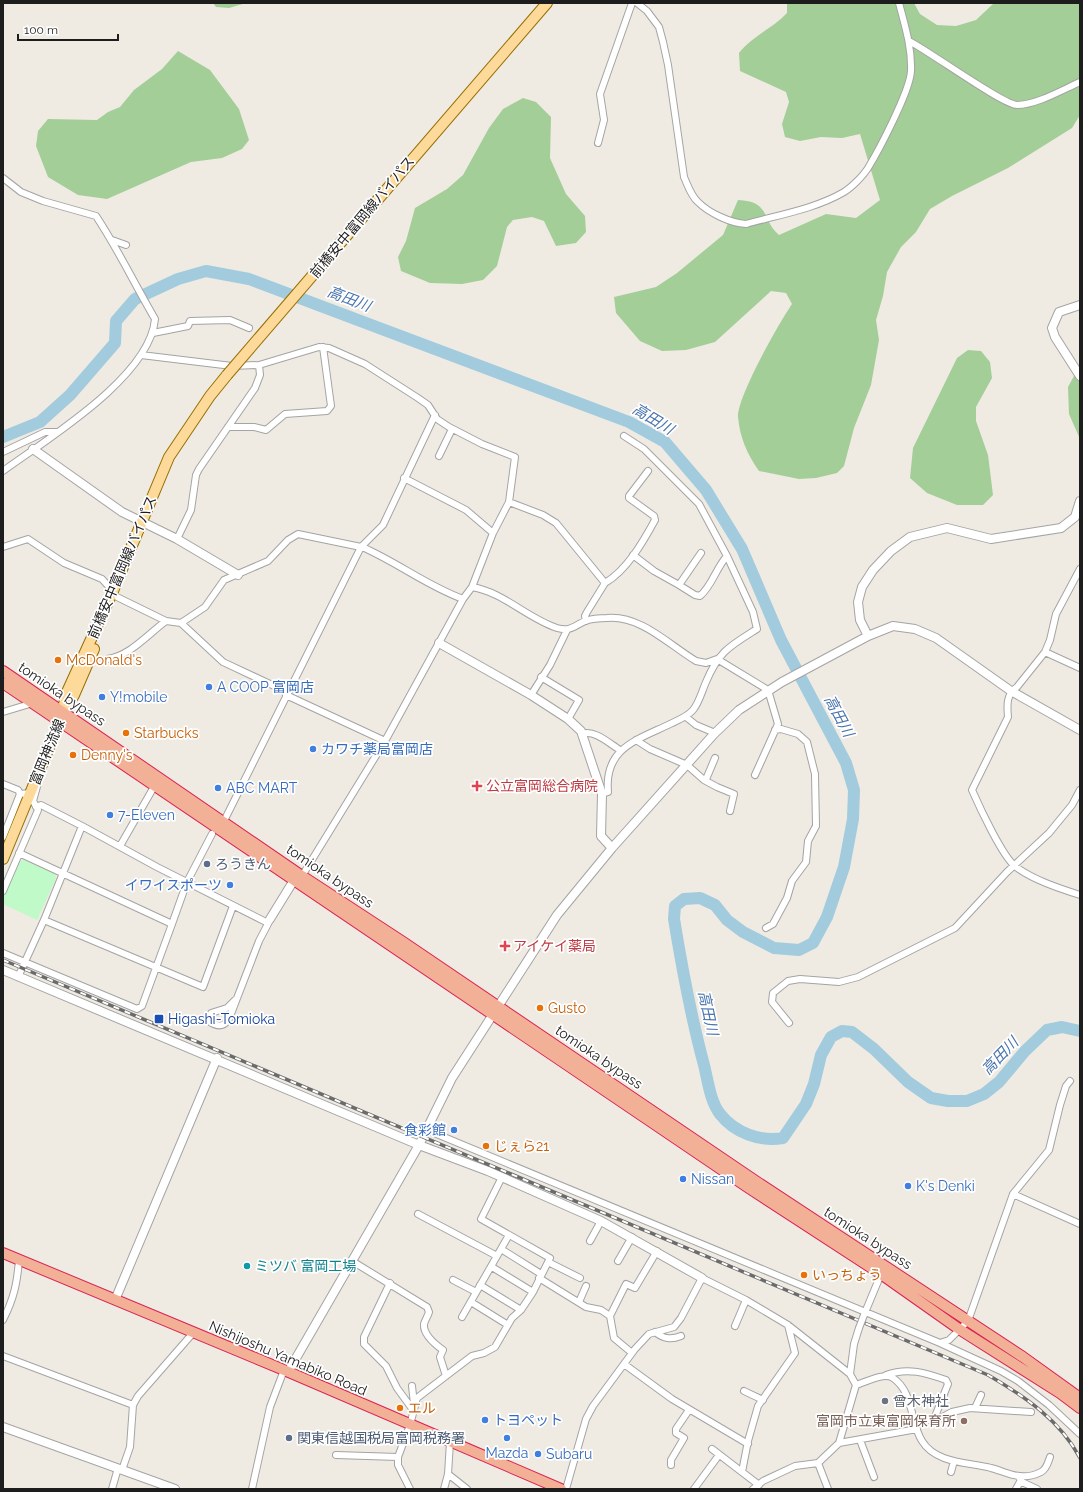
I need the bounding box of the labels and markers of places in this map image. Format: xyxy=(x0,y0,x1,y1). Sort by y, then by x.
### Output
place label: McDonald's xyxy=(66,652,142,668)
marker: McDonald's xyxy=(53,655,63,665)
place label: A COOP 富岡店 xyxy=(217,679,314,695)
marker: A COOP 富岡店 xyxy=(204,682,214,692)
place label: Y!mobile xyxy=(110,689,168,705)
marker: Y!mobile xyxy=(97,692,107,702)
place label: Starbucks xyxy=(134,725,199,741)
marker: Starbucks xyxy=(121,728,131,738)
place label: カワチ薬局富岡店 xyxy=(321,741,433,757)
marker: カワチ薬局富岡店 xyxy=(308,744,318,754)
place label: Denny's xyxy=(81,747,133,763)
marker: Denny's xyxy=(68,750,78,760)
place label: 公立富岡総合病院 xyxy=(486,778,598,794)
place label: ABC MART xyxy=(226,780,298,796)
marker: 公立富岡総合病院 xyxy=(471,780,483,792)
marker: ABC MART xyxy=(213,783,223,793)
place label: 7-Eleven xyxy=(118,807,175,823)
marker: 7-Eleven xyxy=(105,810,115,820)
place label: ろうきん xyxy=(215,856,271,872)
marker: ろうきん xyxy=(202,859,212,869)
place label: イワイスポーツ xyxy=(125,877,222,893)
marker: イワイスポーツ xyxy=(225,880,235,890)
place label: アイケイ薬局 xyxy=(513,938,596,954)
marker: アイケイ薬局 xyxy=(500,941,510,951)
place label: Gusto xyxy=(548,1000,586,1016)
marker: Gusto xyxy=(535,1003,545,1013)
place label: Higashi-Tomioka xyxy=(168,1011,275,1027)
marker: Higashi-Tomioka xyxy=(153,1013,165,1025)
place label: 食彩館 xyxy=(404,1122,446,1138)
marker: 食彩館 xyxy=(449,1125,459,1135)
place label: じぇら21 xyxy=(494,1138,549,1154)
marker: じぇら21 xyxy=(481,1141,491,1151)
place label: Nissan xyxy=(691,1171,734,1187)
marker: Nissan xyxy=(678,1174,688,1184)
place label: K's Denki xyxy=(916,1178,975,1194)
marker: K's Denki xyxy=(903,1181,913,1191)
place label: ミツバ 富岡工場 xyxy=(255,1258,357,1274)
marker: ミツバ 富岡工場 xyxy=(242,1261,252,1271)
place label: いっちょう xyxy=(812,1267,882,1283)
marker: いっちょう xyxy=(799,1270,809,1280)
place label: 曾木神社 xyxy=(893,1393,949,1409)
marker: 曾木神社 xyxy=(880,1396,890,1406)
place label: エル xyxy=(408,1400,436,1416)
marker: エル xyxy=(395,1403,405,1413)
place label: トヨペット xyxy=(493,1412,563,1428)
place label: 富岡市立東富岡保育所 xyxy=(816,1413,956,1429)
marker: トヨペット xyxy=(480,1415,490,1425)
marker: 富岡市立東富岡保育所 xyxy=(959,1416,969,1426)
place label: 関東信越国税局富岡税務署 xyxy=(297,1430,465,1446)
marker: 関東信越国税局富岡税務署 xyxy=(284,1433,294,1443)
marker: Mazda xyxy=(502,1433,512,1443)
place label: Mazda xyxy=(486,1445,528,1461)
place label: Subaru xyxy=(546,1446,592,1462)
marker: Subaru xyxy=(533,1449,543,1459)

